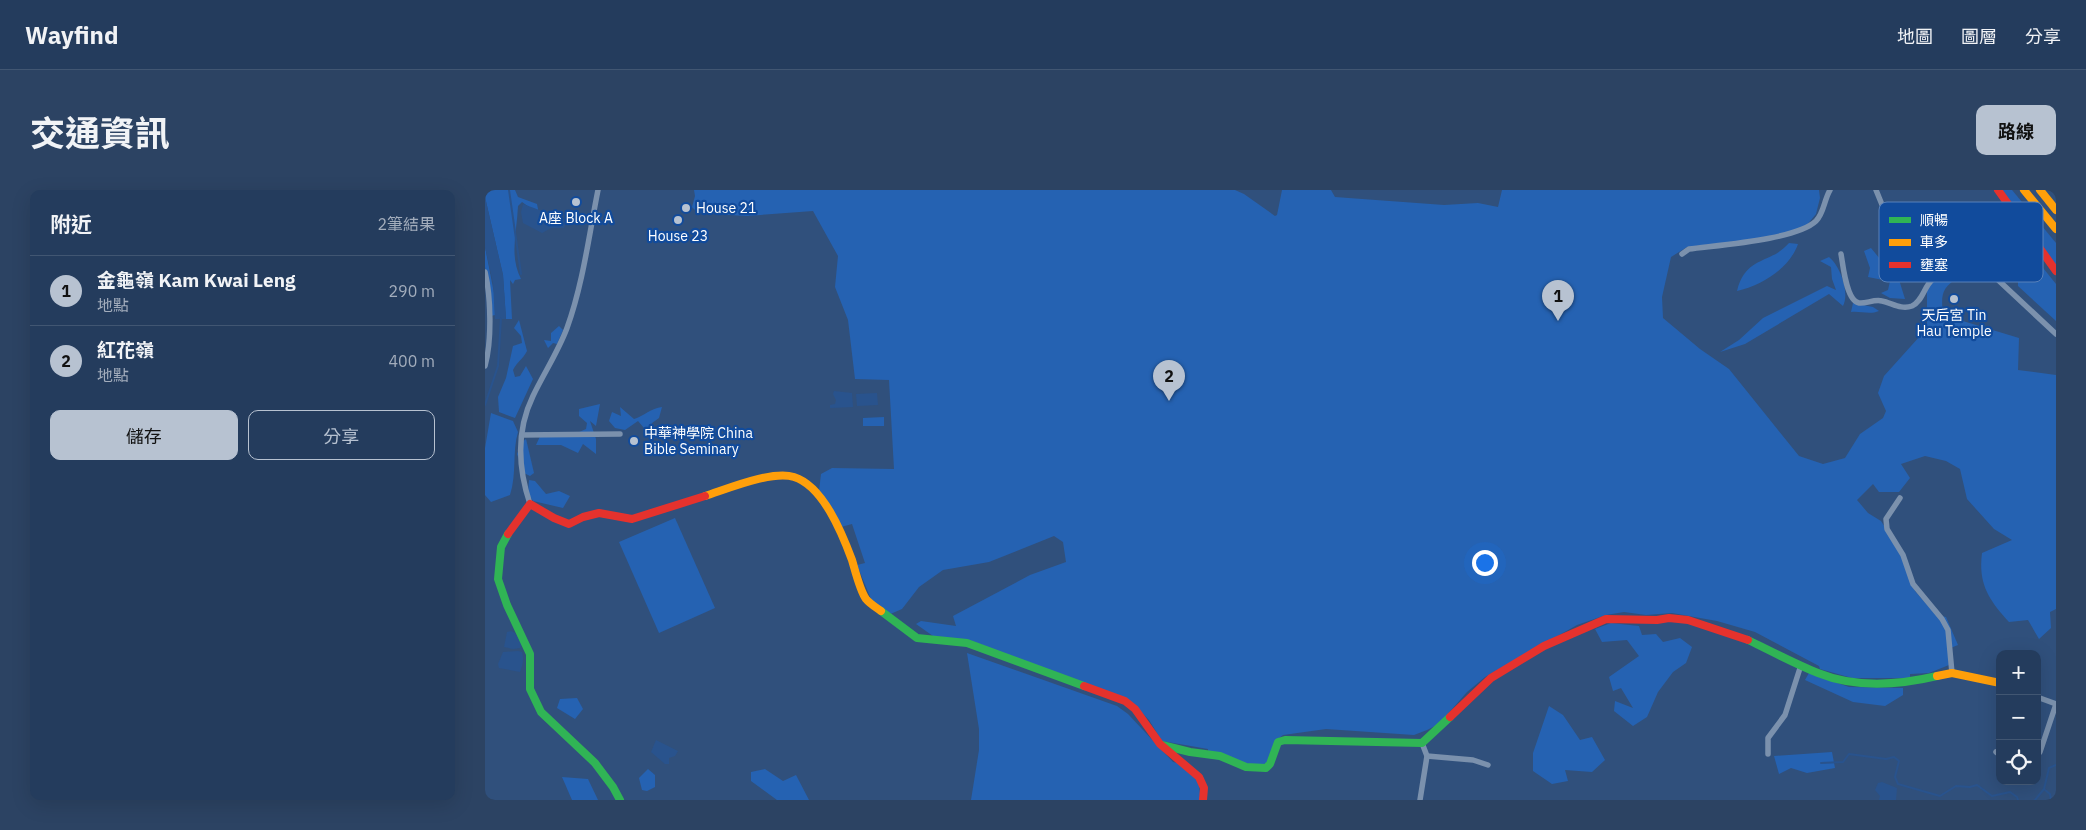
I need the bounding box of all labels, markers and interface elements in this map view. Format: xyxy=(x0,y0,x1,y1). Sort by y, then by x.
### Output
text: Wayfind xyxy=(25,19,118,51)
text: 地圖 xyxy=(1897,25,1933,48)
text: 圖層 xyxy=(1961,25,1997,48)
text: 分享 xyxy=(2025,25,2061,48)
button: 路線 xyxy=(1976,105,2056,155)
text: 交通資訊 xyxy=(30,110,170,156)
marker: A座 Block A xyxy=(570,196,582,208)
place label: House 21 xyxy=(696,199,756,217)
marker: House 21 xyxy=(680,202,692,214)
legend xyxy=(1879,202,2043,282)
place label: A座 Block A xyxy=(539,209,613,227)
text: 附近 xyxy=(50,210,92,238)
text: 順暢 xyxy=(1920,211,1948,229)
text: 2筆結果 xyxy=(377,214,435,234)
marker: House 23 xyxy=(672,214,684,226)
place label: House 23 xyxy=(648,227,708,245)
text: 車多 xyxy=(1920,233,1948,251)
text: 壅塞 xyxy=(1920,256,1948,274)
text: 金龜嶺 Kam Kwai Leng xyxy=(97,268,295,292)
pin: 1 xyxy=(1542,280,1574,321)
text: 1 xyxy=(61,281,71,301)
text: 290 m xyxy=(388,281,435,301)
marker: 天后宮 Tin Hau Temple xyxy=(1948,293,1960,305)
text: 地點 xyxy=(97,295,129,315)
place label: 天后宮 Tin Hau Temple xyxy=(1916,306,1992,340)
text: 紅花嶺 xyxy=(97,338,154,362)
text: 2 xyxy=(61,351,71,371)
text: 400 m xyxy=(388,351,435,371)
pin: 2 xyxy=(1153,360,1185,401)
text: 地點 xyxy=(97,365,129,385)
button: 儲存 xyxy=(50,410,238,460)
button: 分享 xyxy=(248,410,435,460)
place label: 中華神學院 China Bible Seminary xyxy=(644,424,753,458)
marker: 中華神學院 China Bible Seminary xyxy=(628,435,640,447)
your location xyxy=(1472,550,1498,576)
map controls xyxy=(1996,650,2041,785)
button: + xyxy=(1996,650,2041,695)
button: − xyxy=(1996,695,2041,740)
button: locate xyxy=(1996,740,2041,785)

